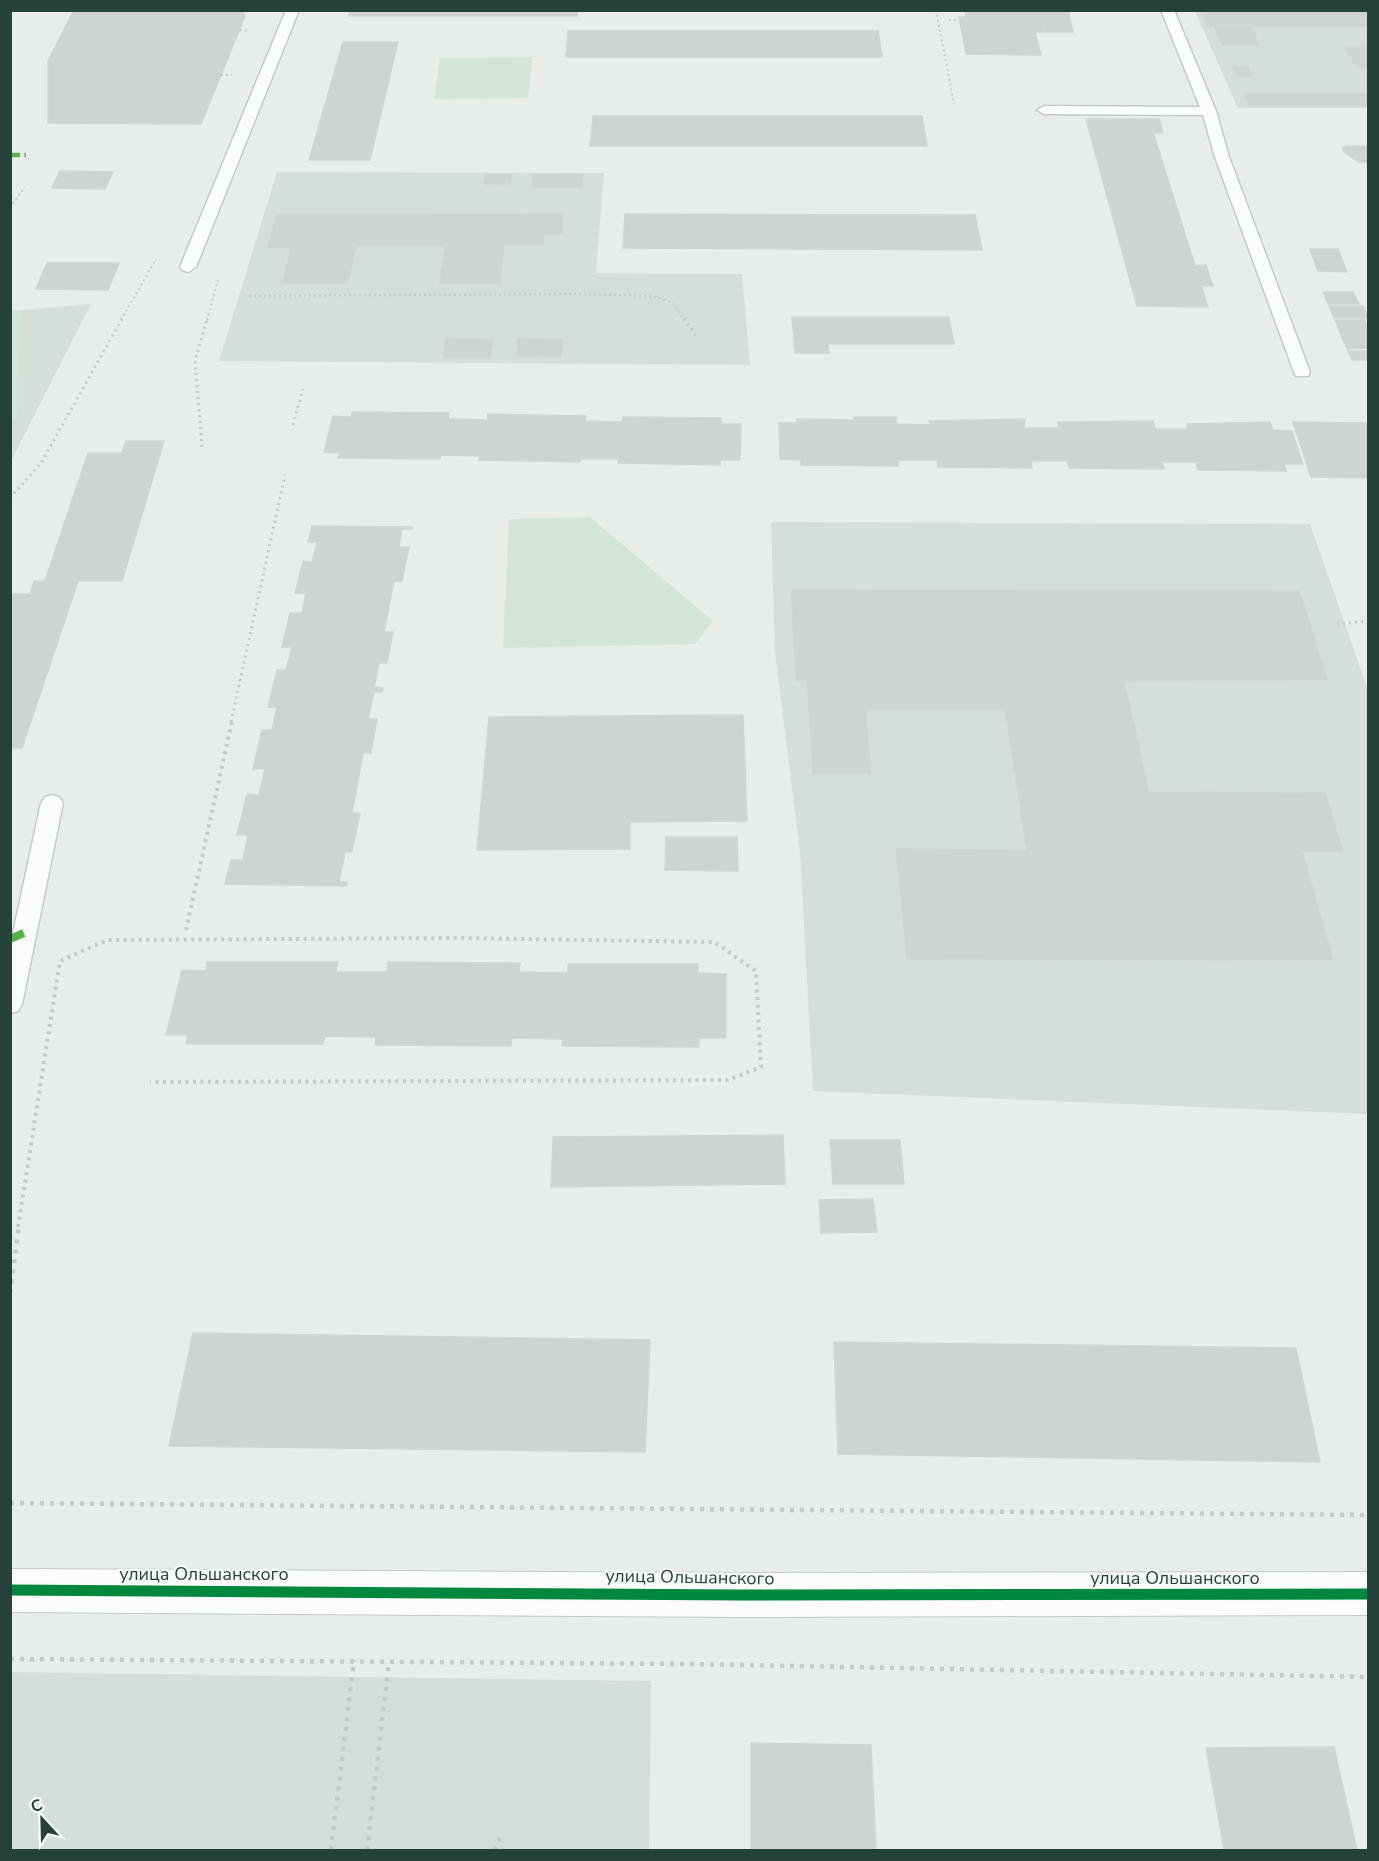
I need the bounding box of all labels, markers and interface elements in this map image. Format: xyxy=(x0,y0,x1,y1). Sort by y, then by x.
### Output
street label: улица Ольшанского xyxy=(119,1562,289,1586)
street label: улица Ольшанского xyxy=(605,1564,775,1590)
street label: улица Ольшанского xyxy=(1090,1566,1260,1590)
north arrow xyxy=(12,1789,72,1849)
text: С xyxy=(28,1794,46,1818)

